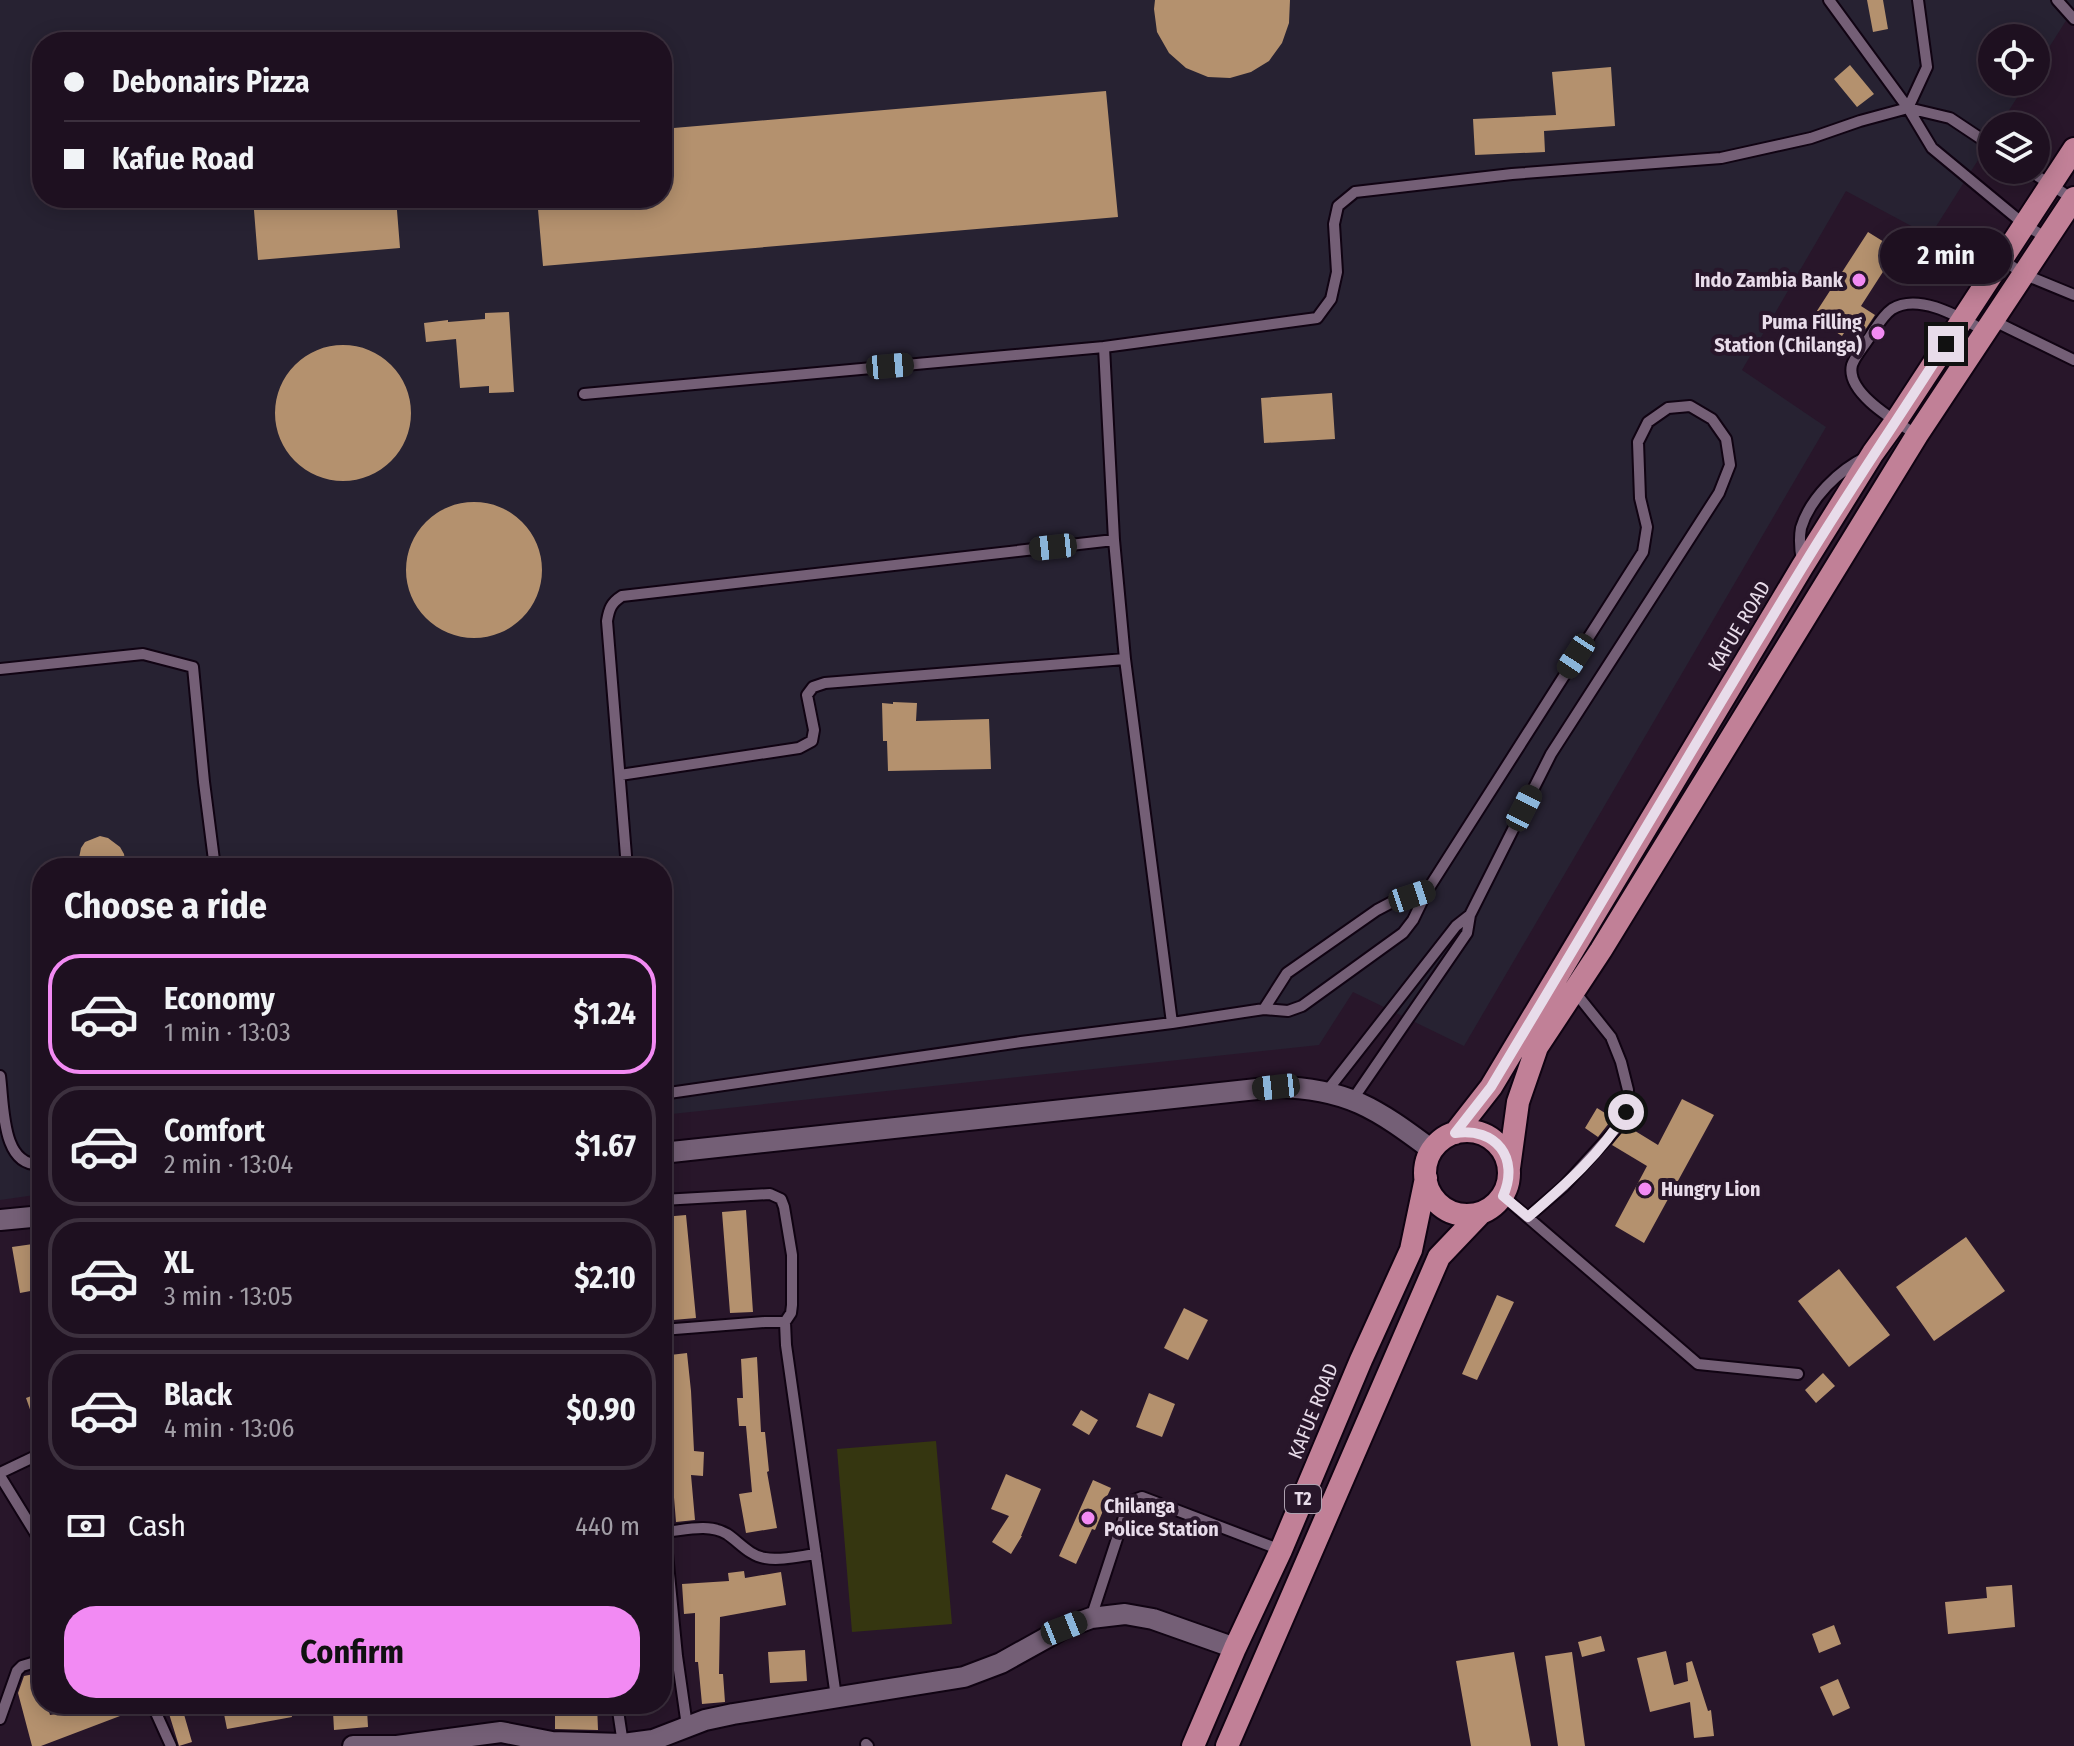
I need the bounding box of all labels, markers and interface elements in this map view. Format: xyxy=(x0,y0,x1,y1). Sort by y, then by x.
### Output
map controls xyxy=(1978,24,2050,184)
button: locate xyxy=(1978,24,2050,96)
text: Debonairs Pizza xyxy=(112,64,310,100)
button: layers xyxy=(1978,112,2050,184)
text: Kafue Road xyxy=(112,141,254,177)
callout: 2 min xyxy=(1880,228,2012,284)
text: 2 min xyxy=(1917,240,1975,271)
place label: Indo Zambia Bank xyxy=(1695,268,1844,292)
marker: Indo Zambia Bank xyxy=(1850,271,1868,289)
place label: Puma Filling Station (Chilanga) xyxy=(1714,310,1862,357)
marker: Puma Filling Station (Chilanga) xyxy=(1869,324,1887,342)
route end xyxy=(1928,326,1964,362)
car xyxy=(865,352,915,380)
car xyxy=(1028,533,1078,561)
street label: KAFUE ROAD xyxy=(1703,577,1775,675)
car xyxy=(1553,629,1599,683)
car xyxy=(1502,781,1546,835)
car xyxy=(1385,877,1439,915)
text: Choose a ride xyxy=(64,884,267,928)
icon: car xyxy=(68,978,140,1050)
text: Economy xyxy=(164,981,275,1017)
text: $1.24 xyxy=(574,996,636,1032)
text: 1 min · 13:03 xyxy=(164,1017,291,1048)
car xyxy=(1251,1073,1301,1101)
route start xyxy=(1608,1094,1644,1130)
icon: car xyxy=(68,1110,140,1182)
text: Comfort xyxy=(164,1113,265,1149)
text: $1.67 xyxy=(575,1128,636,1164)
text: 2 min · 13:04 xyxy=(164,1149,293,1180)
place label: Hungry Lion xyxy=(1661,1177,1760,1201)
marker: Hungry Lion xyxy=(1636,1180,1654,1198)
icon: car xyxy=(68,1242,140,1314)
text: XL xyxy=(164,1245,194,1281)
text: $2.10 xyxy=(575,1260,636,1296)
text: 3 min · 13:05 xyxy=(164,1281,293,1312)
street label: KAFUE ROAD xyxy=(1283,1360,1343,1462)
icon: car xyxy=(68,1374,140,1446)
text: Black xyxy=(164,1377,232,1413)
text: $0.90 xyxy=(567,1392,636,1428)
text: 4 min · 13:06 xyxy=(164,1413,295,1444)
road number: T2 xyxy=(1285,1485,1321,1513)
place label: Chilanga Police Station xyxy=(1104,1494,1219,1541)
icon: cash xyxy=(64,1504,108,1548)
text: Cash xyxy=(128,1508,186,1544)
marker: Chilanga Police Station xyxy=(1079,1509,1097,1527)
text: 440 m xyxy=(575,1511,640,1542)
button: Confirm xyxy=(64,1606,640,1698)
car xyxy=(1037,1608,1091,1648)

